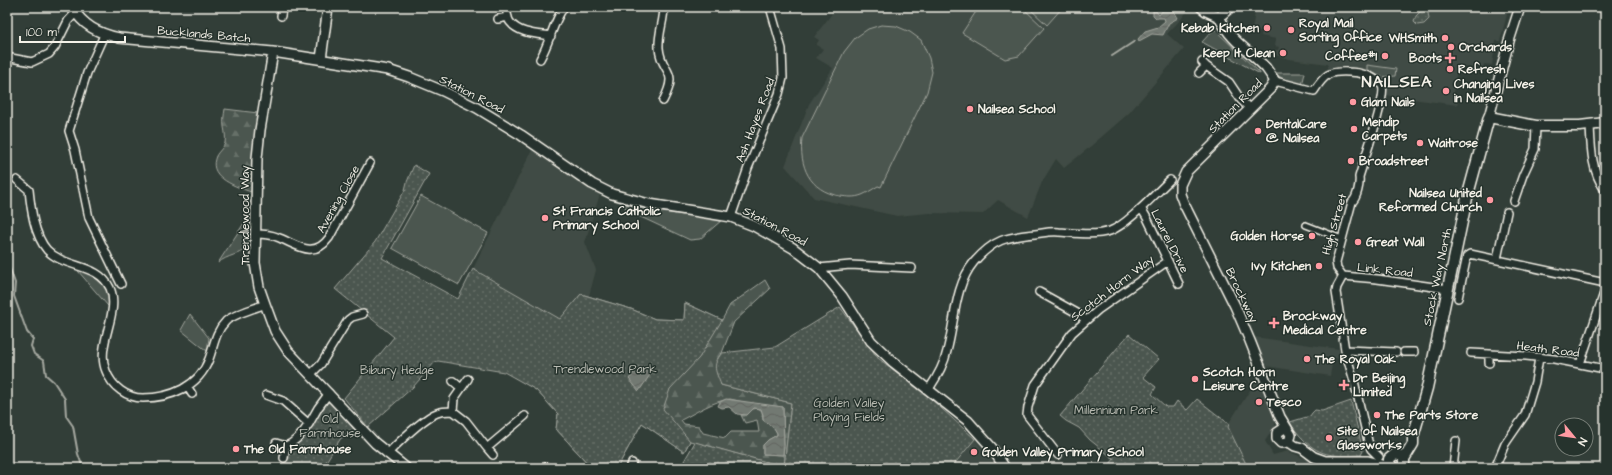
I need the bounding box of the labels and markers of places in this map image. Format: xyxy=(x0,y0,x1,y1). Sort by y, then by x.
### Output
place label: Royal Mail Sorting Office xyxy=(1298,15,1382,48)
place label: Kebab Kitchen xyxy=(1181,20,1259,37)
marker: Kebab Kitchen xyxy=(1262,23,1272,33)
marker: Royal Mail Sorting Office xyxy=(1286,25,1296,35)
place label: WHSmith xyxy=(1388,30,1438,47)
marker: WHSmith xyxy=(1440,33,1450,43)
place label: Orchards xyxy=(1459,39,1512,56)
marker: Orchards xyxy=(1446,42,1456,52)
place label: Keep It Clean xyxy=(1203,45,1275,63)
marker: Keep It Clean xyxy=(1278,48,1288,58)
place label: Coffee#1 xyxy=(1325,48,1377,65)
place label: Boots xyxy=(1409,50,1442,67)
marker: Coffee#1 xyxy=(1380,51,1390,61)
marker: Boots xyxy=(1445,53,1455,63)
place label: Refresh xyxy=(1458,61,1506,78)
marker: Refresh xyxy=(1445,64,1455,74)
place label: Changing Lives in Nailsea xyxy=(1454,76,1534,107)
marker: Changing Lives in Nailsea xyxy=(1441,86,1451,96)
place label: Glam Nails xyxy=(1361,94,1415,111)
marker: Glam Nails xyxy=(1348,97,1358,107)
place label: Nailsea School xyxy=(978,101,1056,118)
marker: Nailsea School xyxy=(965,104,975,114)
place label: Mendip Carpets xyxy=(1362,114,1407,146)
place label: DentalCare @ Nailsea xyxy=(1266,116,1327,147)
marker: Mendip Carpets xyxy=(1349,124,1359,134)
marker: DentalCare @ Nailsea xyxy=(1253,126,1263,136)
place label: Waitrose xyxy=(1427,135,1478,152)
marker: Waitrose xyxy=(1415,138,1425,148)
place label: Broadstreet xyxy=(1359,153,1429,170)
marker: Broadstreet xyxy=(1346,156,1356,166)
place label: Nailsea United Reformed Church xyxy=(1379,185,1483,216)
marker: Nailsea United Reformed Church xyxy=(1485,195,1495,205)
place label: St Francis Catholic Primary School xyxy=(552,203,661,235)
marker: St Francis Catholic Primary School xyxy=(540,213,550,223)
place label: Golden Horse xyxy=(1230,228,1305,245)
marker: Golden Horse xyxy=(1307,231,1317,241)
place label: Great Wall xyxy=(1366,234,1424,251)
marker: Great Wall xyxy=(1353,237,1363,247)
place label: Ivy Kitchen xyxy=(1252,258,1311,276)
marker: Ivy Kitchen xyxy=(1314,261,1324,271)
place label: Brockway Medical Centre xyxy=(1283,308,1367,339)
marker: Brockway Medical Centre xyxy=(1268,317,1280,329)
place label: The Royal Oak xyxy=(1314,351,1397,369)
marker: The Royal Oak xyxy=(1302,354,1312,364)
place label: Scotch Horn Leisure Centre xyxy=(1202,364,1289,395)
place label: Dr Beijing Limited xyxy=(1353,370,1406,401)
marker: Scotch Horn Leisure Centre xyxy=(1190,374,1200,384)
marker: Dr Beijing Limited xyxy=(1338,379,1350,391)
place label: Tesco xyxy=(1266,394,1302,411)
marker: Tesco xyxy=(1254,397,1264,407)
place label: The Parts Store xyxy=(1384,407,1479,424)
marker: The Parts Store xyxy=(1372,410,1382,420)
place label: Site of Nailsea Glassworks xyxy=(1336,423,1418,454)
marker: Site of Nailsea Glassworks xyxy=(1324,433,1334,443)
place label: The Old Farmhouse xyxy=(243,441,352,458)
marker: The Old Farmhouse xyxy=(231,444,241,454)
place label: Golden Valley Primary School xyxy=(982,444,1144,462)
marker: Golden Valley Primary School xyxy=(969,447,979,457)

